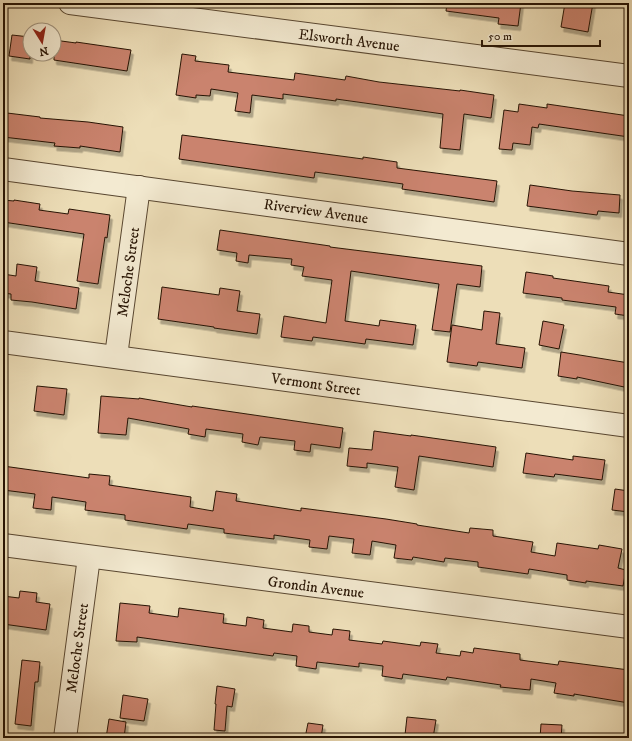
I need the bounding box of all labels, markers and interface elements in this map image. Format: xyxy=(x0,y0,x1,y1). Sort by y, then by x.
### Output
north arrow xyxy=(22,22,62,62)
scale bar xyxy=(482,22,600,48)
street label: Elsworth Avenue xyxy=(297,25,401,56)
text: 50 m xyxy=(488,29,512,44)
text: N xyxy=(38,43,49,59)
street label: Riverview Avenue xyxy=(263,195,369,228)
street label: Meloche Street xyxy=(113,226,144,318)
street label: Vermont Street xyxy=(269,369,362,400)
street label: Grondin Avenue xyxy=(267,572,365,603)
street label: Meloche Street xyxy=(62,602,93,694)

